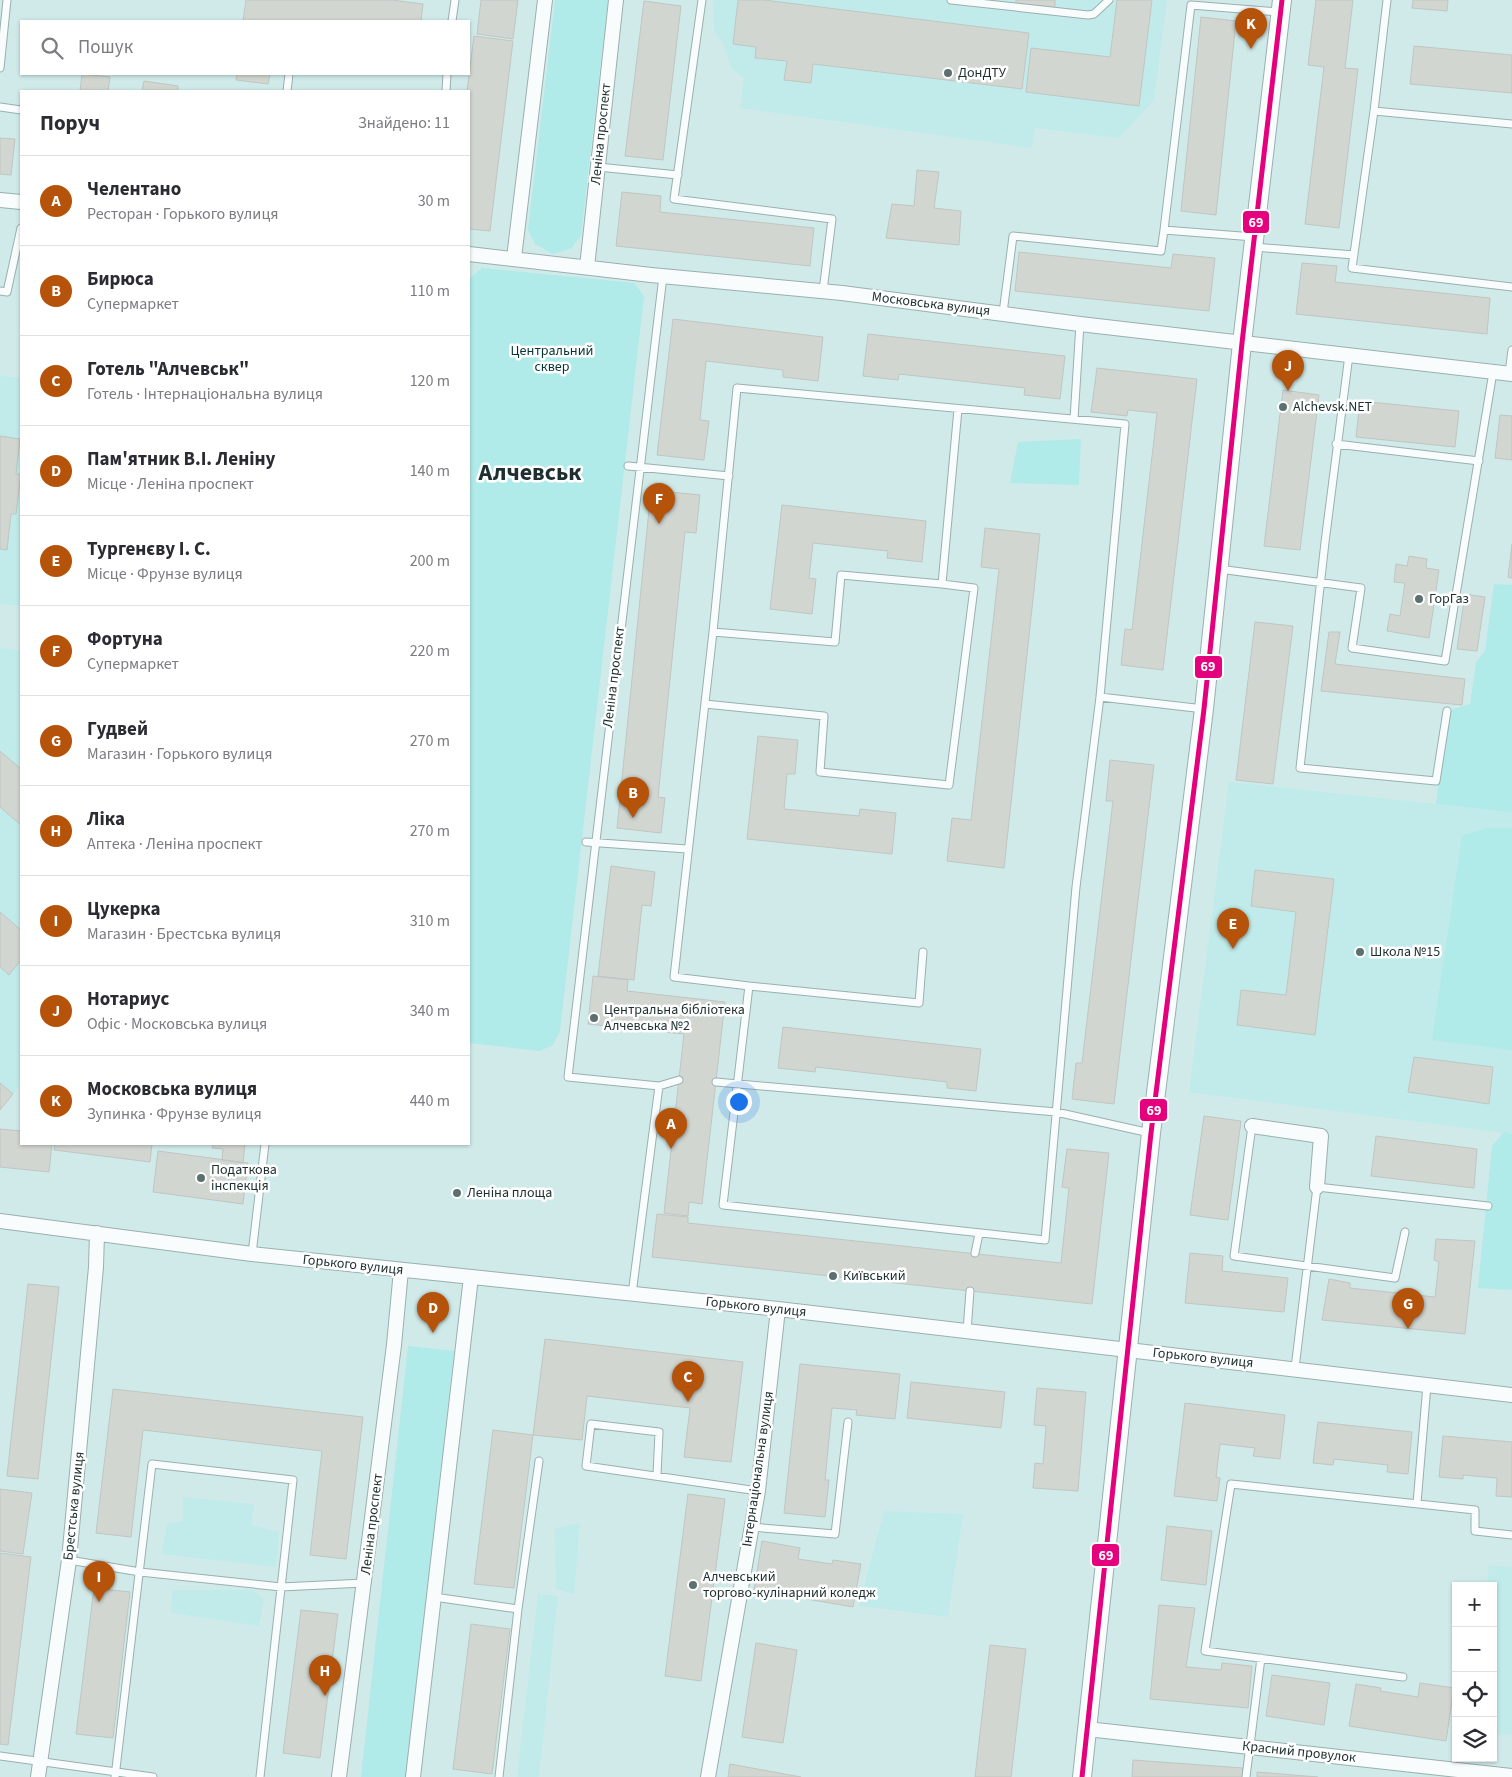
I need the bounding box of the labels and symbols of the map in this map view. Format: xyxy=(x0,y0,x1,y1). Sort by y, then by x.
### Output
pin: K xyxy=(1235,8,1267,49)
place label: ДонДТУ xyxy=(958,63,1007,83)
marker: ДонДТУ xyxy=(942,67,954,79)
street label: Леніна проспект xyxy=(586,82,616,186)
line badge: 69 xyxy=(1242,210,1270,234)
text: 69 xyxy=(1249,213,1263,233)
street label: Московська вулиця xyxy=(871,287,991,321)
park label: Центральний сквер xyxy=(511,341,593,377)
pin: J xyxy=(1272,350,1304,391)
place label: Alchevsk.NET xyxy=(1293,397,1373,417)
marker: Alchevsk.NET xyxy=(1277,401,1289,413)
district label: Алчевськ xyxy=(477,455,582,490)
pin: F xyxy=(643,483,675,524)
place label: ГорГаз xyxy=(1429,589,1469,609)
marker: ГорГаз xyxy=(1413,593,1425,605)
street label: Леніна проспект xyxy=(598,625,630,729)
line badge: 69 xyxy=(1194,655,1223,679)
text: 69 xyxy=(1201,657,1215,677)
pin: B xyxy=(617,777,649,818)
pin: E xyxy=(1217,908,1249,949)
place label: Школа №15 xyxy=(1370,942,1440,962)
marker: Школа №15 xyxy=(1354,946,1366,958)
place label: Центральна бібліотека Алчевська №2 xyxy=(604,1000,745,1036)
marker: Центральна бібліотека Алчевська №2 xyxy=(588,1012,600,1024)
your location xyxy=(726,1089,752,1115)
line badge: 69 xyxy=(1139,1098,1168,1122)
text: 69 xyxy=(1147,1101,1161,1121)
pin: A xyxy=(655,1108,687,1149)
place label: Податкова інспекція xyxy=(211,1160,277,1196)
marker: Податкова інспекція xyxy=(195,1172,207,1184)
place label: Леніна площа xyxy=(467,1183,552,1203)
marker: Леніна площа xyxy=(451,1187,463,1199)
street label: Горького вулиця xyxy=(302,1250,404,1280)
place label: Київський xyxy=(843,1266,906,1286)
marker: Київський xyxy=(827,1270,839,1282)
pin: G xyxy=(1392,1288,1424,1329)
pin: D xyxy=(417,1292,449,1333)
street label: Горького вулиця xyxy=(705,1292,807,1322)
street label: Горького вулиця xyxy=(1152,1343,1254,1373)
pin: C xyxy=(672,1361,704,1402)
street label: Інтернаціональна вулиця xyxy=(737,1390,779,1548)
street label: Брестська вулиця xyxy=(58,1451,90,1561)
street label: Леніна проспект xyxy=(356,1472,388,1576)
line badge: 69 xyxy=(1091,1543,1120,1567)
text: 69 xyxy=(1099,1546,1113,1566)
pin: I xyxy=(83,1561,115,1602)
place label: Алчевський торгово-кулінарний коледж xyxy=(703,1567,876,1603)
marker: Алчевський торгово-кулінарний коледж xyxy=(687,1579,699,1591)
pin: H xyxy=(309,1655,341,1696)
street label: Красний провулок xyxy=(1241,1736,1357,1768)

